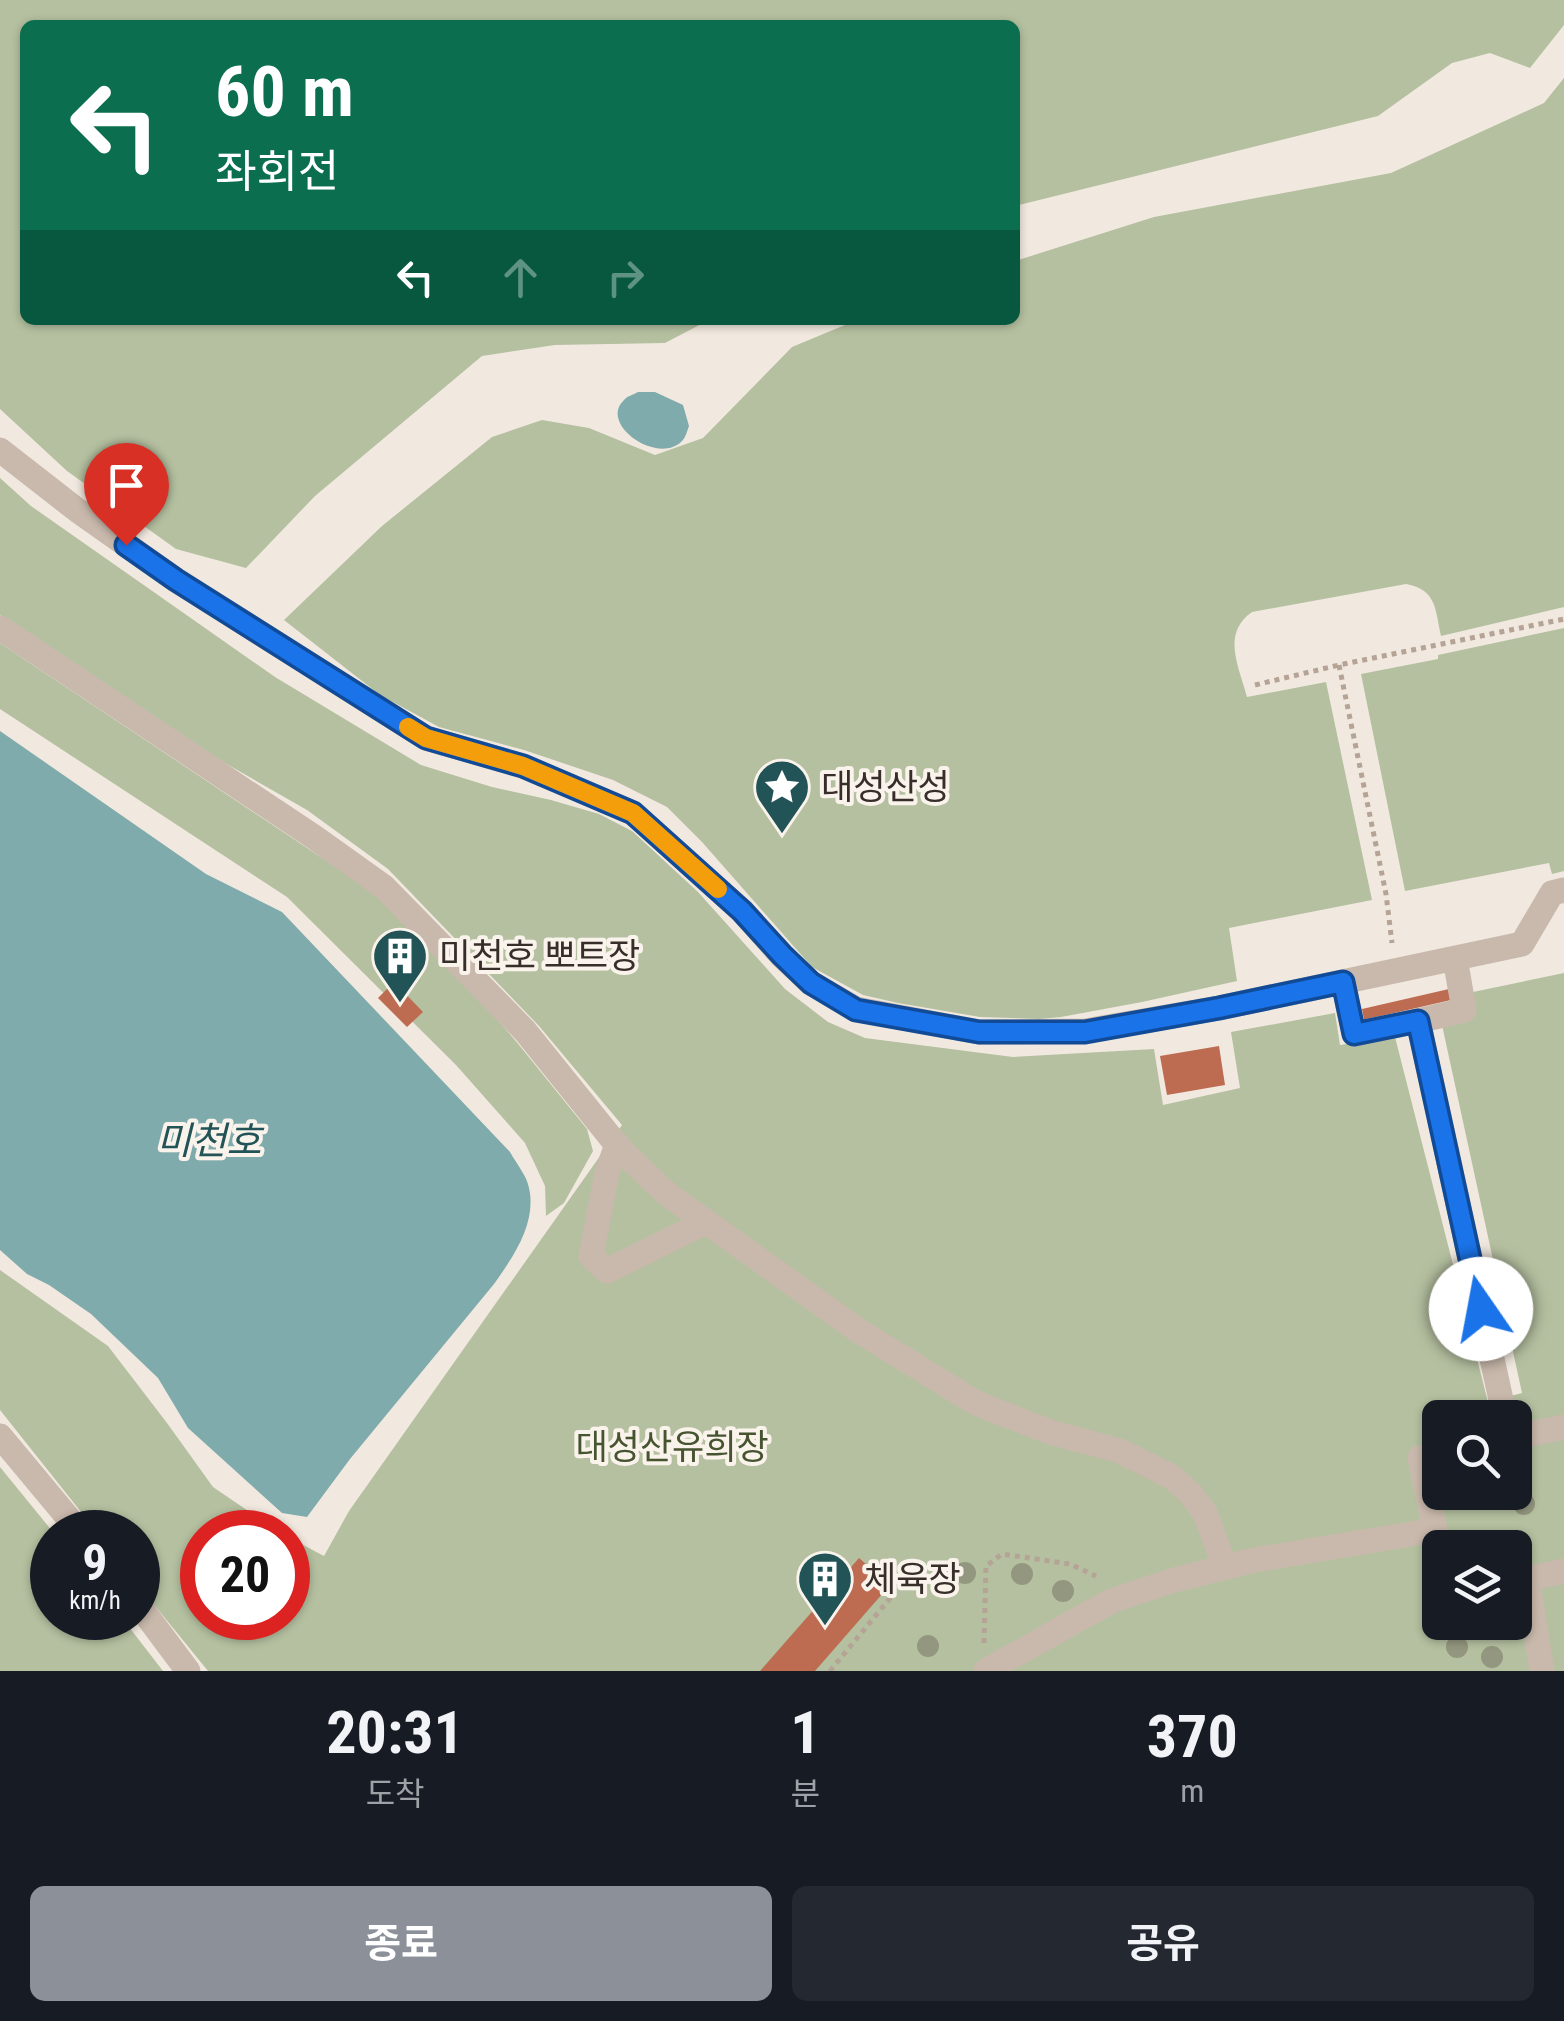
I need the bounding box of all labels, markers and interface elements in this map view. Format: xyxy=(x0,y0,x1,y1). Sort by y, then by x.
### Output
text: 60 m xyxy=(215,51,354,133)
icon: left xyxy=(50,60,180,190)
text: 좌회전 xyxy=(215,145,339,198)
icon: left xyxy=(388,250,443,305)
icon: ahead xyxy=(493,250,548,305)
icon: right xyxy=(598,250,653,305)
pin xyxy=(84,443,169,546)
icon: arrive xyxy=(99,458,154,513)
place icon: 대성산성 xyxy=(752,757,812,836)
place label: 대성산성 xyxy=(821,767,950,808)
building icon: 미천호 뽀트장 xyxy=(370,926,430,1005)
place label: 미천호 뽀트장 xyxy=(439,936,640,977)
water label: 미천호 xyxy=(157,1119,264,1163)
position arrow xyxy=(1429,1257,1533,1361)
map controls xyxy=(1422,1400,1532,1640)
button: search xyxy=(1422,1400,1532,1510)
park label: 대성산유희장 xyxy=(575,1427,769,1468)
speed limit sign: 20 xyxy=(180,1510,310,1640)
button: layers xyxy=(1422,1530,1532,1640)
text: 9 xyxy=(82,1534,108,1592)
building icon: 체육장 xyxy=(795,1549,855,1628)
place label: 체육장 xyxy=(864,1559,961,1600)
text: km/h xyxy=(69,1586,121,1615)
text: 20:31 xyxy=(326,1697,464,1768)
text: 1 xyxy=(790,1697,821,1768)
text: 370 xyxy=(1147,1701,1238,1772)
text: m xyxy=(1180,1772,1204,1810)
text: 도착 xyxy=(366,1775,425,1813)
text: 분 xyxy=(791,1775,820,1813)
button: 종료 xyxy=(30,1886,772,2001)
button: 공유 xyxy=(792,1886,1534,2001)

